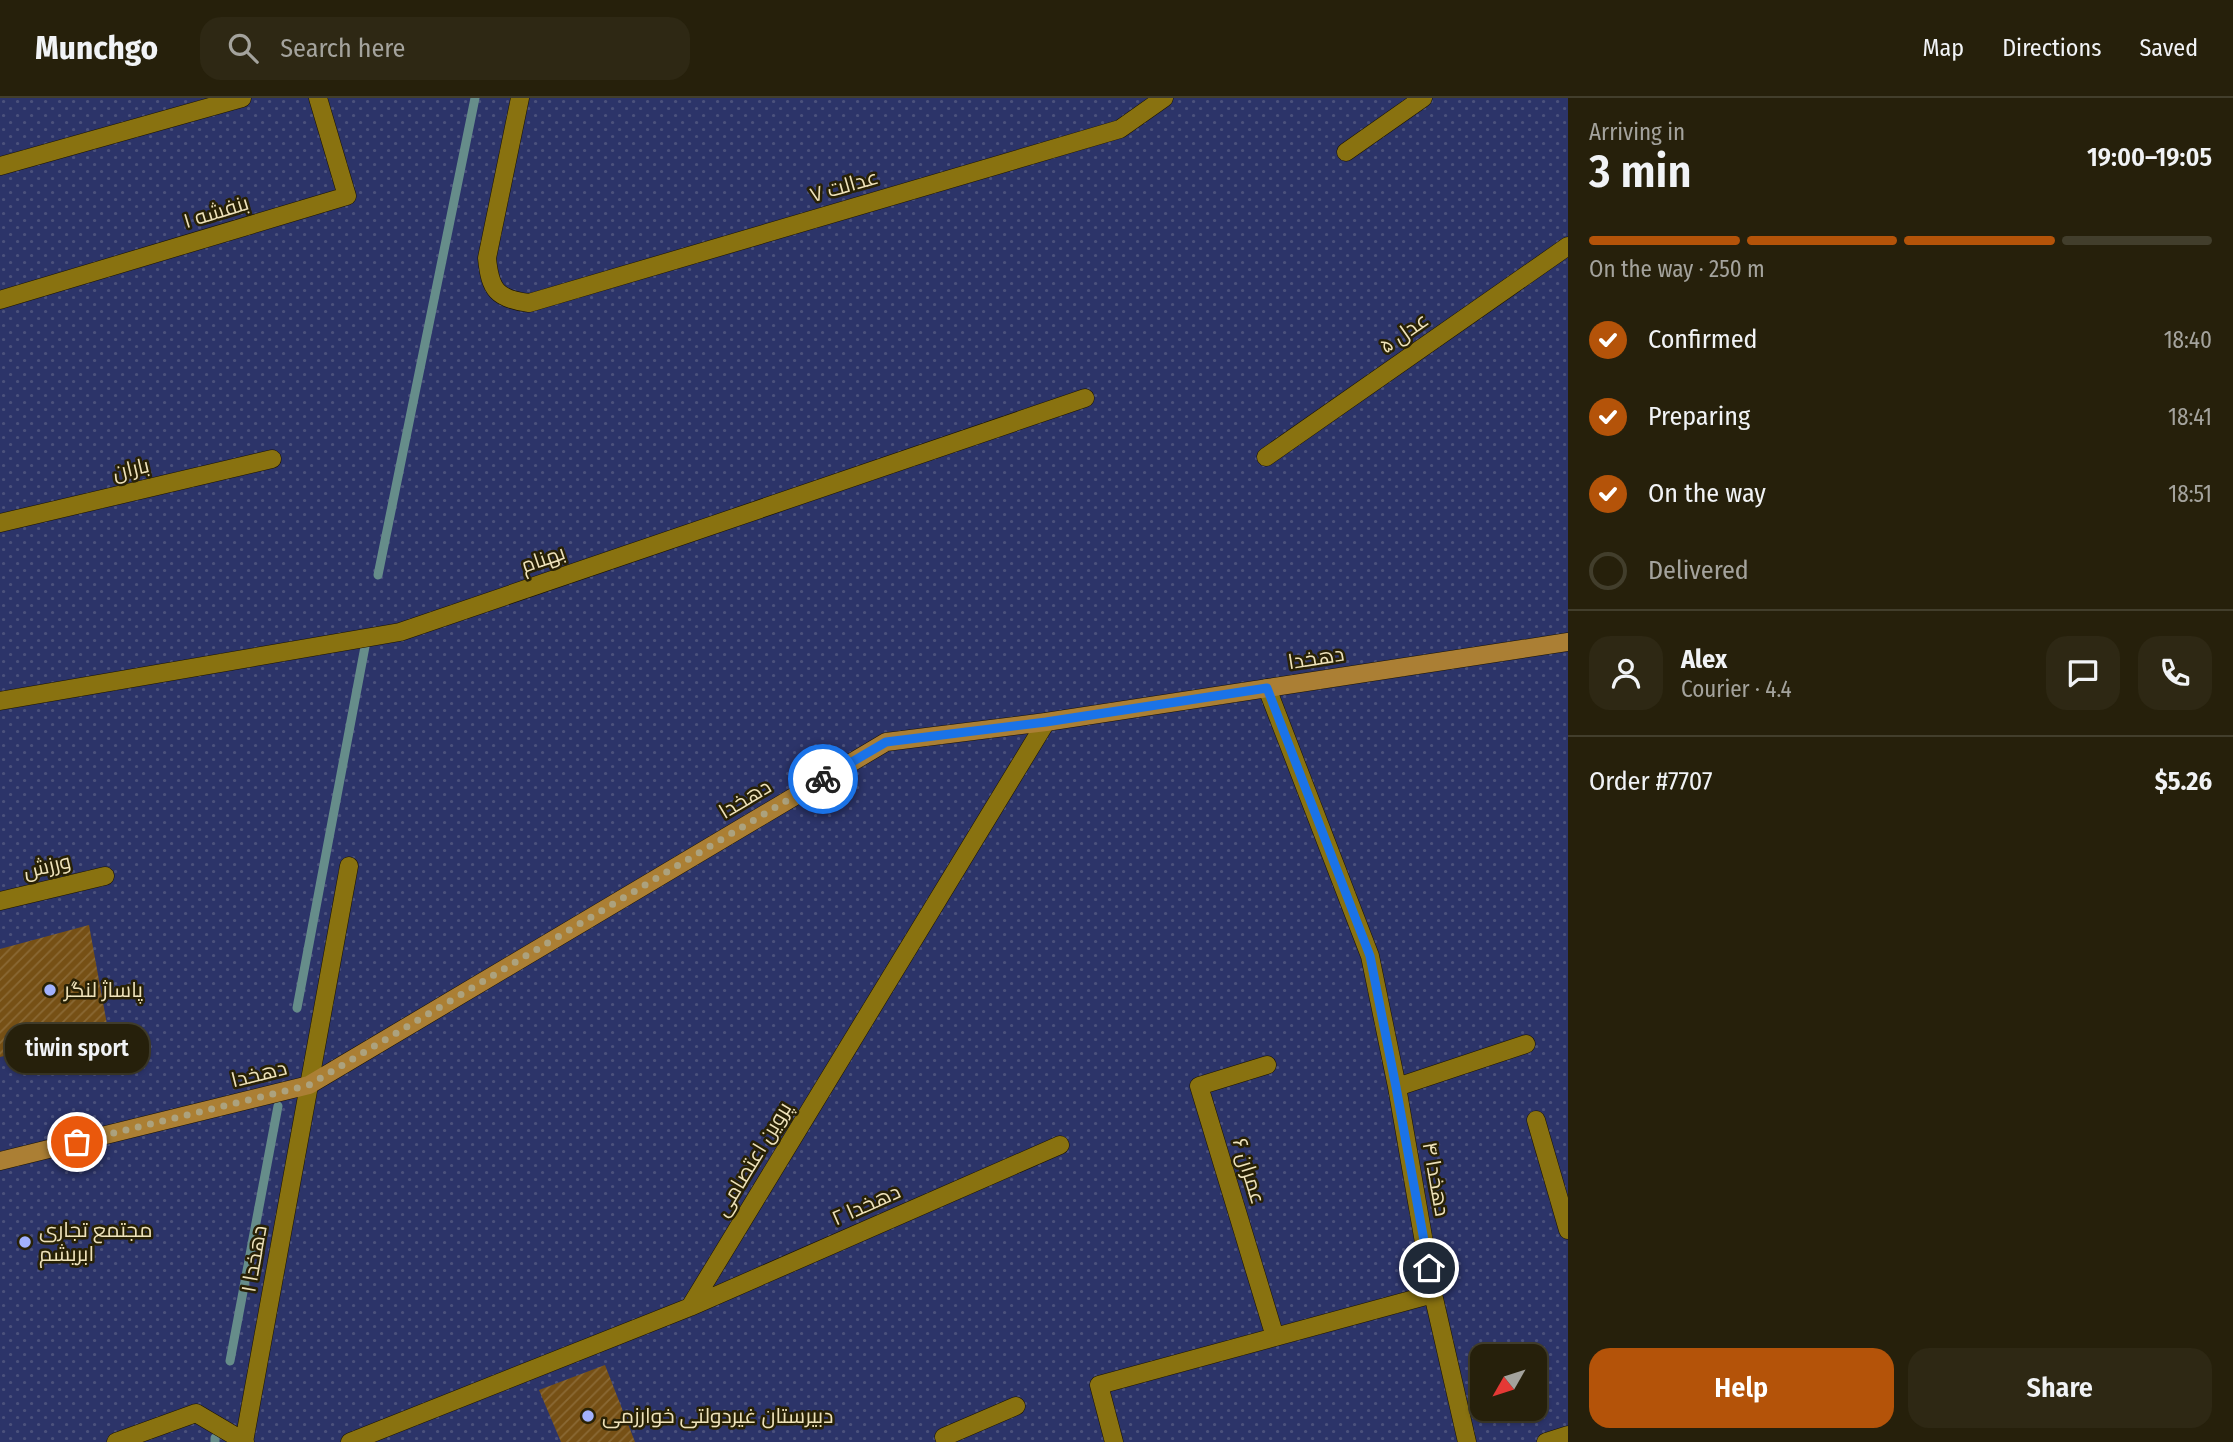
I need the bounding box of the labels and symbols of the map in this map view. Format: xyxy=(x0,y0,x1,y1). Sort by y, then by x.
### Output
street label: ۷ عدالت xyxy=(807,164,881,208)
street label: بنفشه ۱ xyxy=(180,190,252,234)
street label: عدل ۵ xyxy=(1374,307,1434,359)
street label: باران xyxy=(110,452,152,486)
street label: بهنام xyxy=(518,539,569,580)
street label: دهخدا xyxy=(1286,641,1346,675)
courier xyxy=(788,744,858,814)
street label: دهخدا xyxy=(714,773,776,825)
street label: ورزش xyxy=(21,848,73,884)
place label: پاساژ لنگر xyxy=(63,977,143,1004)
marker: پاساژ لنگر xyxy=(42,982,58,998)
callout: tiwin sport xyxy=(5,1023,149,1072)
street label: دهخدا xyxy=(228,1055,290,1093)
street label: پروین اعتصامی xyxy=(709,1097,798,1221)
pin xyxy=(47,1112,107,1172)
street label: عمران ۶ xyxy=(1227,1135,1271,1207)
street label: دهخدا ۴ xyxy=(1417,1140,1455,1218)
street label: دهخدا ۲ xyxy=(828,1178,904,1232)
place label: مجتمع تجاری ابریشم xyxy=(39,1217,152,1268)
street label: دهخدا ۱ xyxy=(235,1223,273,1295)
marker: مجتمع تجاری ابریشم xyxy=(17,1234,33,1250)
pin xyxy=(1399,1238,1459,1298)
north arrow xyxy=(1470,1344,1547,1421)
place label: دبیرستان غیردولتی خوارزمی xyxy=(602,1403,833,1429)
marker: دبیرستان غیردولتی خوارزمی xyxy=(580,1408,596,1424)

